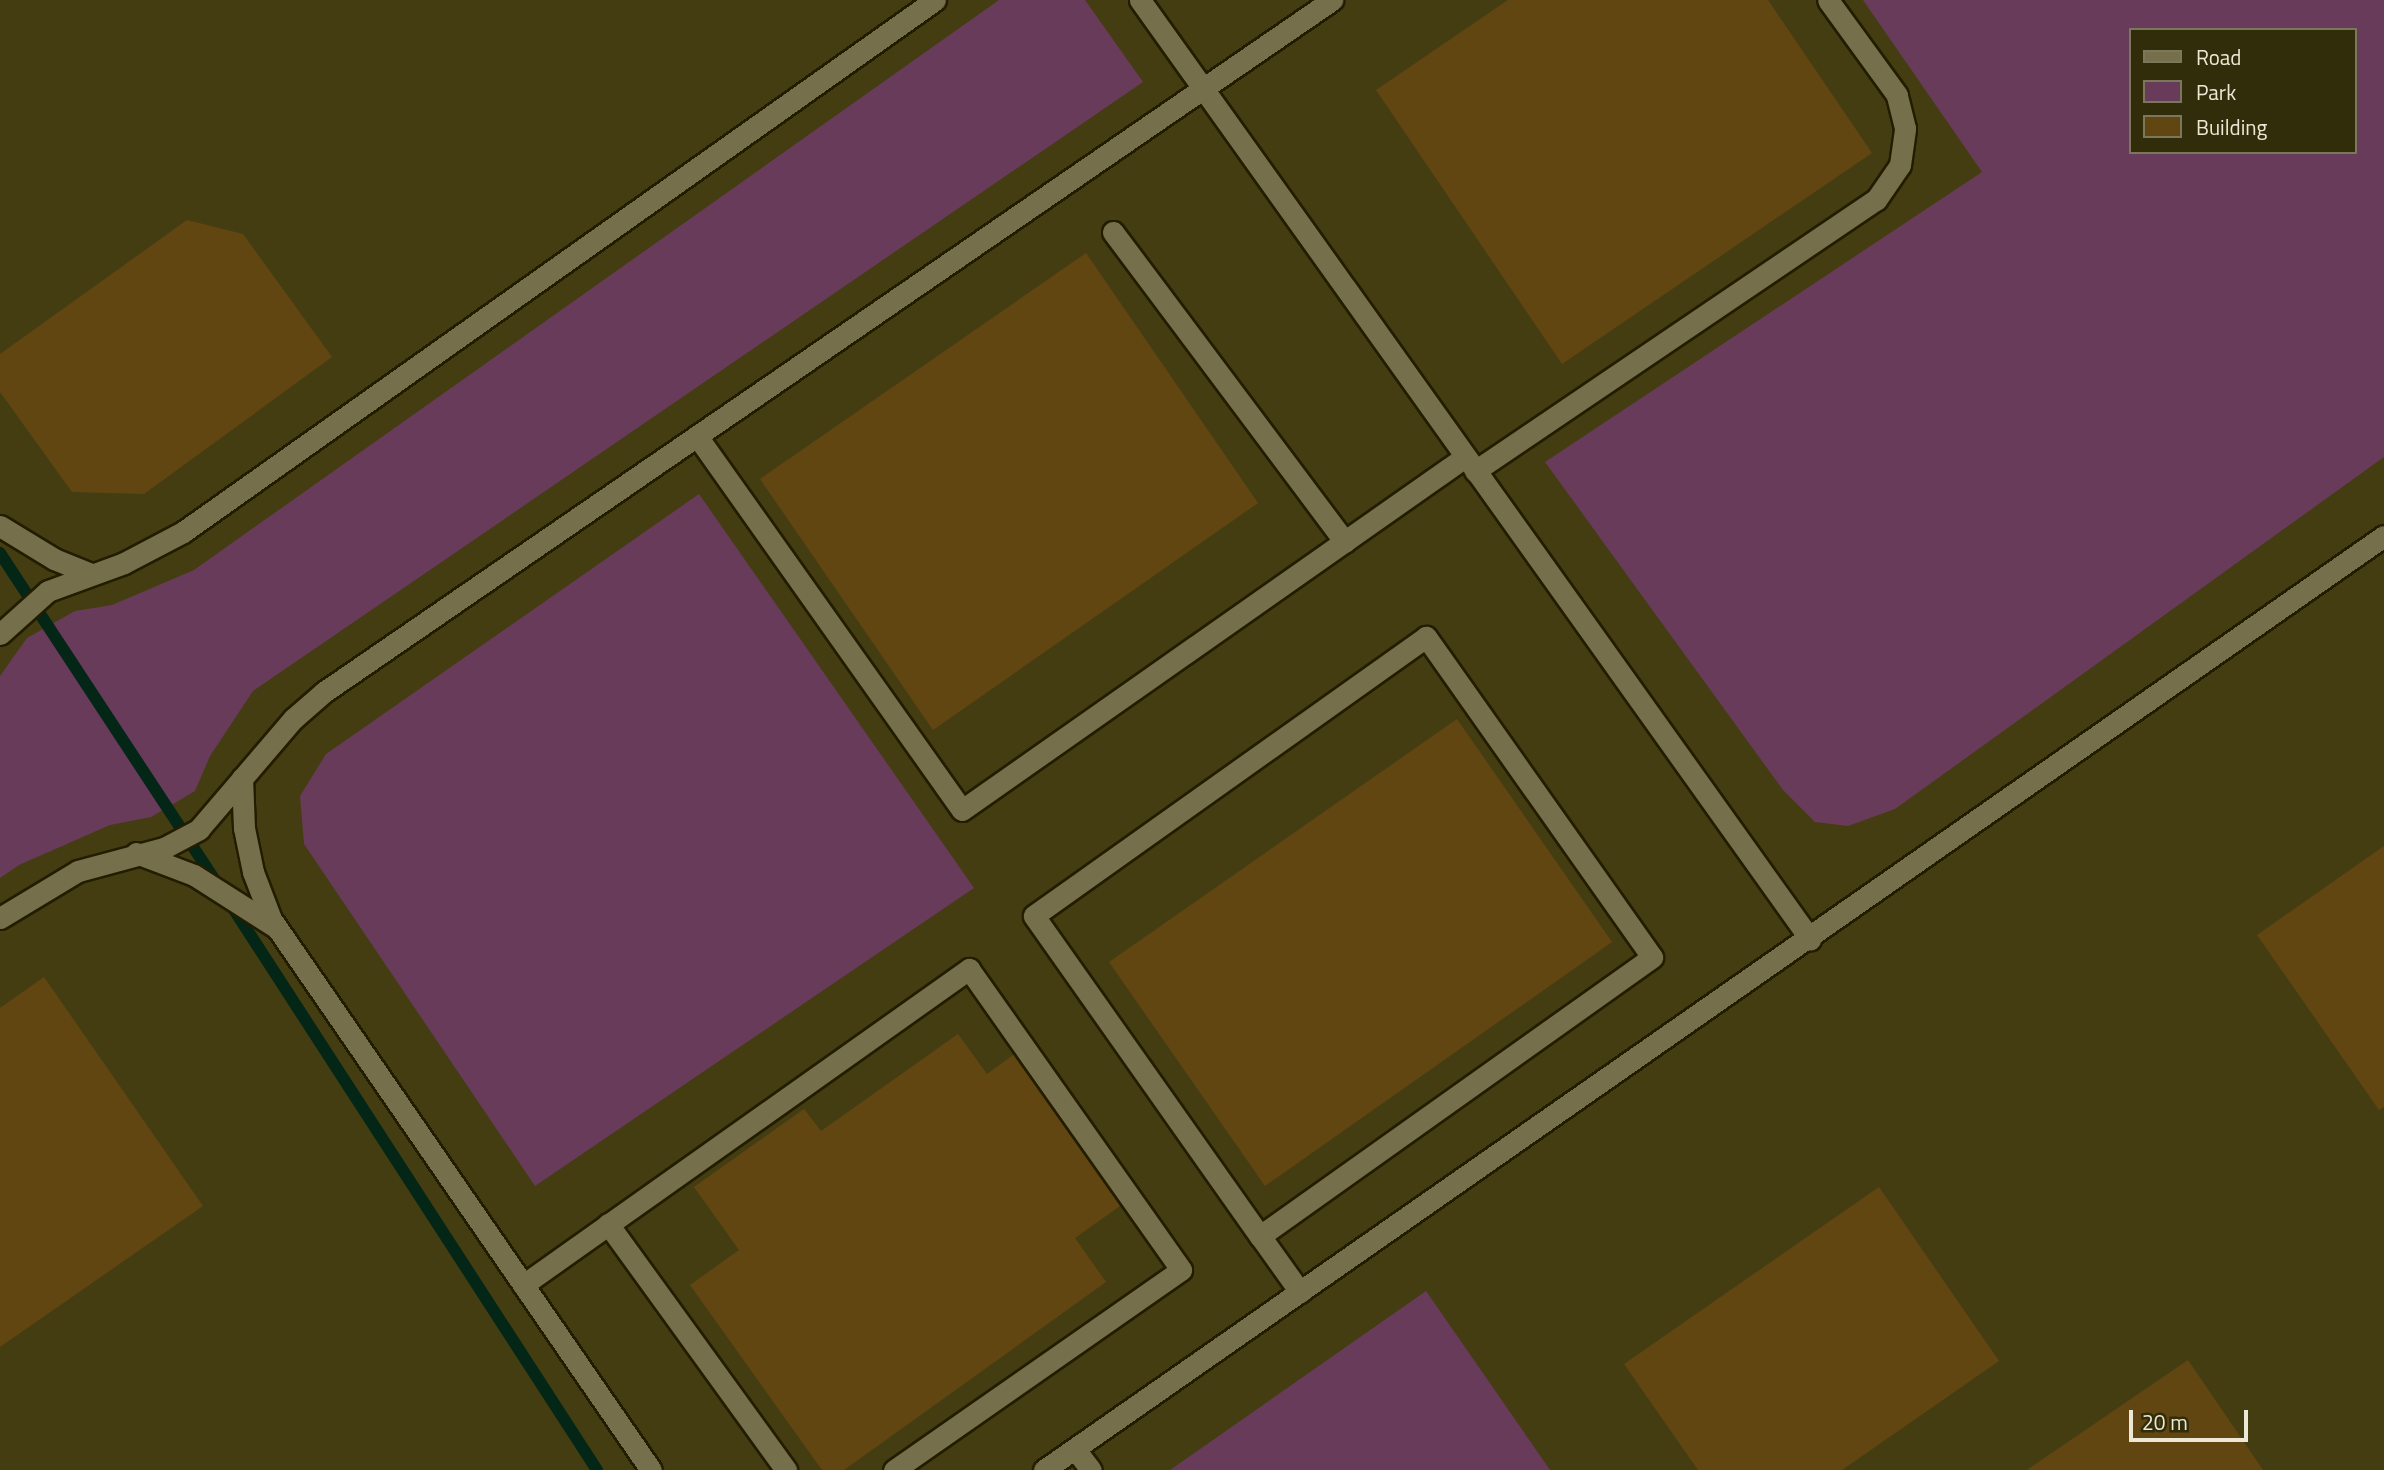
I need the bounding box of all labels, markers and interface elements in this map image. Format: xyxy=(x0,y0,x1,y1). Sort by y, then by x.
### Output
legend xyxy=(2128,28,2356,154)
text: Road xyxy=(2196,41,2241,73)
text: Park xyxy=(2196,76,2236,108)
text: Building xyxy=(2196,111,2267,143)
scale bar xyxy=(2132,1396,2251,1440)
text: 20 m xyxy=(2142,1406,2188,1438)

